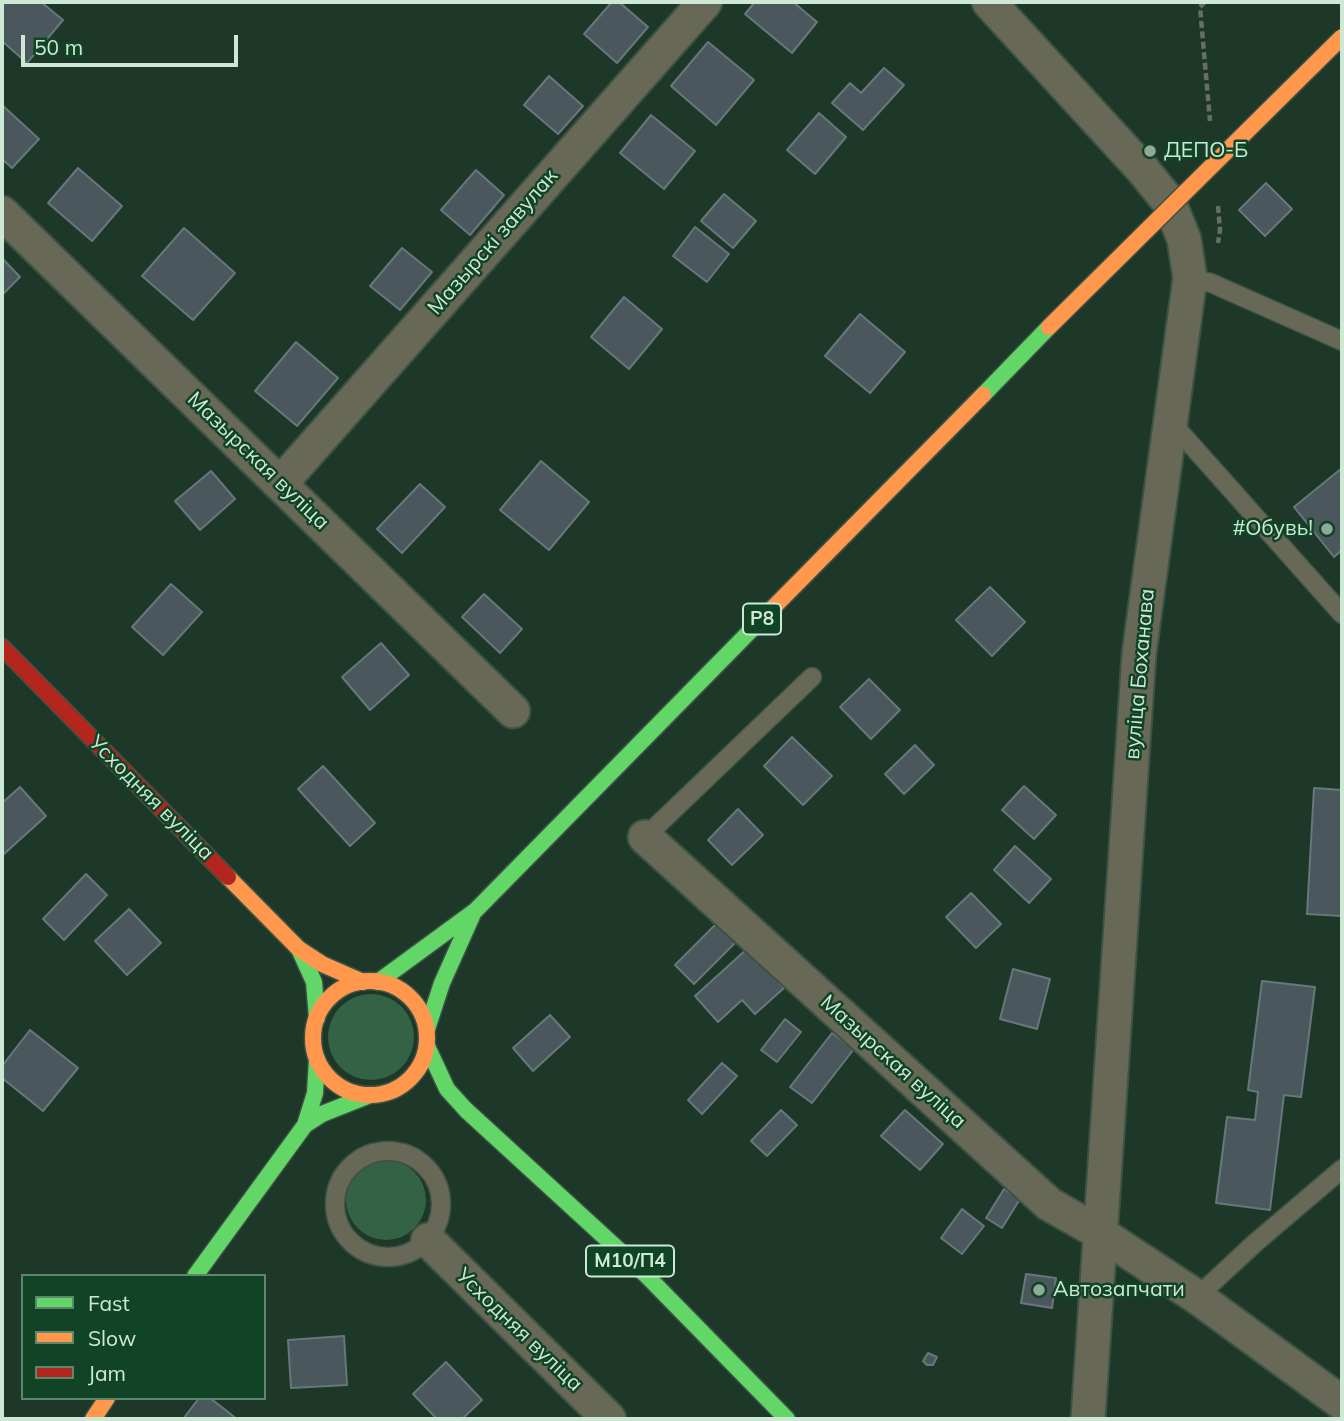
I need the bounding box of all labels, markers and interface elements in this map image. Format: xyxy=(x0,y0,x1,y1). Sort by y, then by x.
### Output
scale bar xyxy=(24,21,242,65)
text: 50 m xyxy=(34,34,83,60)
place label: ДЕПО-Б xyxy=(1164,138,1248,164)
marker: ДЕПО-Б xyxy=(1142,143,1158,159)
street label: Мазырскі завулак xyxy=(423,164,563,320)
street label: Мазырская вуліца xyxy=(182,387,334,535)
place label: #Обувь! xyxy=(1233,516,1313,542)
marker: #Обувь! xyxy=(1319,521,1335,537)
street label: вуліца Боханава xyxy=(1120,588,1160,760)
road number: Р8 xyxy=(743,604,781,634)
street label: Усходняя вуліца xyxy=(83,730,219,866)
street label: Мазырская вуліца xyxy=(815,990,971,1134)
road number: М10/П4 xyxy=(586,1246,674,1276)
street label: Усходняя вуліца xyxy=(450,1263,588,1397)
legend xyxy=(21,1274,266,1400)
place label: Автозапчати xyxy=(1053,1277,1185,1303)
marker: Автозапчати xyxy=(1031,1282,1047,1298)
text: Fast xyxy=(88,1290,130,1316)
text: Slow xyxy=(88,1325,136,1351)
text: Jam xyxy=(88,1360,126,1386)

